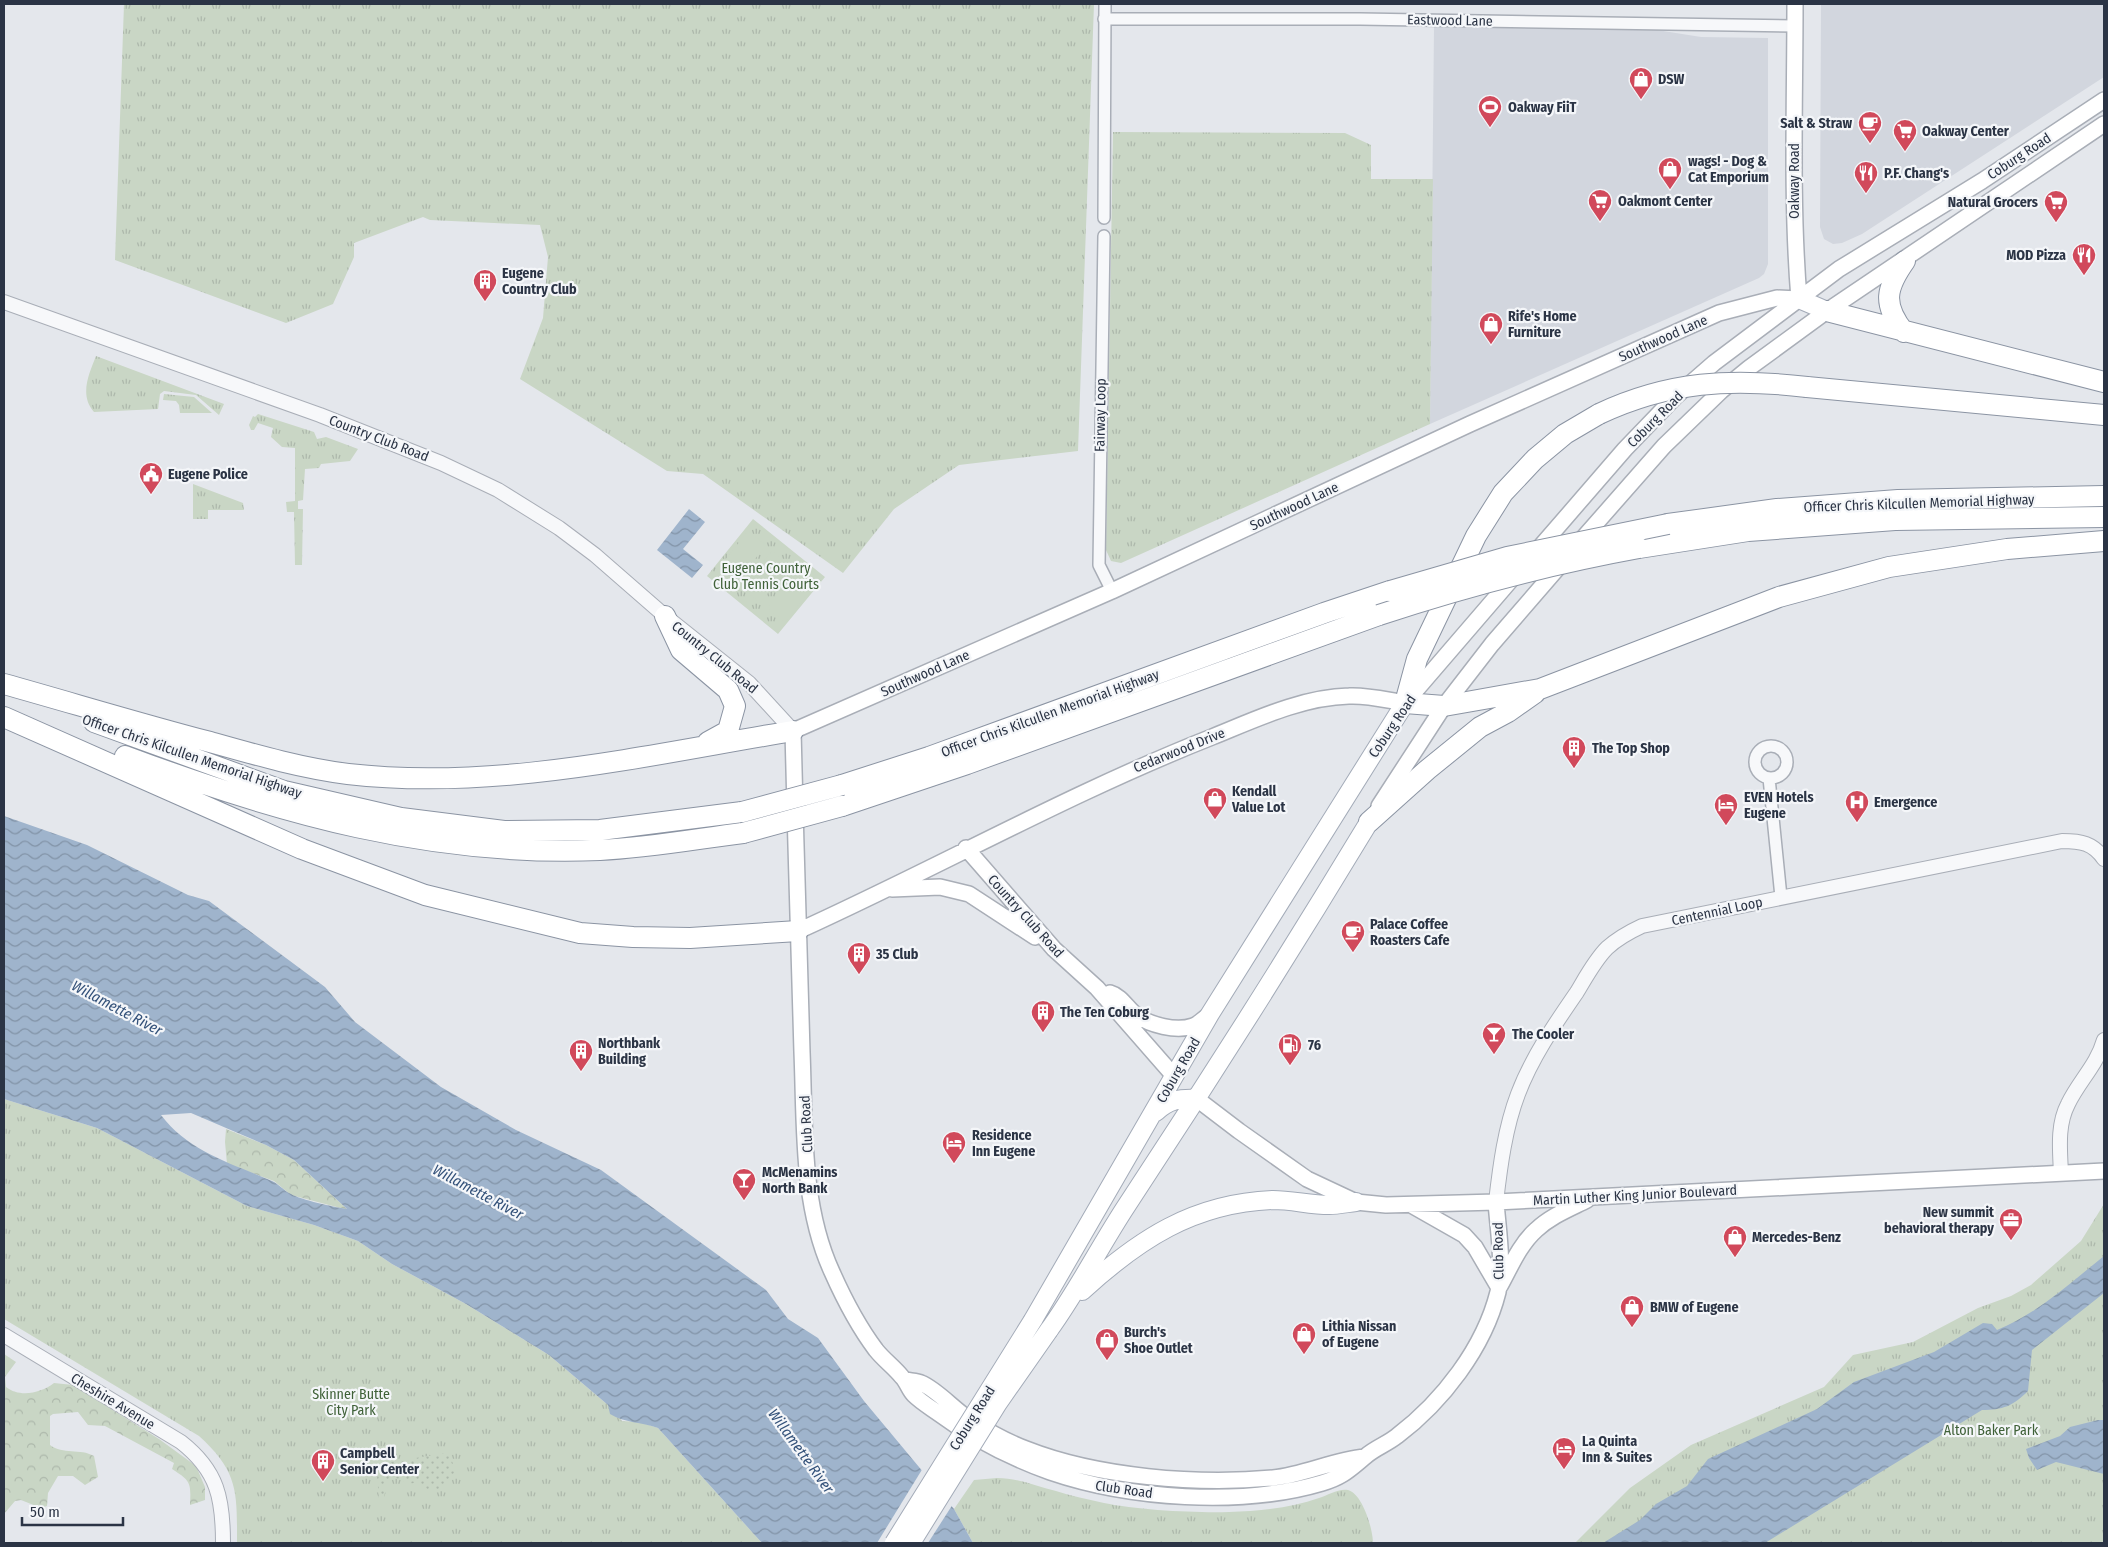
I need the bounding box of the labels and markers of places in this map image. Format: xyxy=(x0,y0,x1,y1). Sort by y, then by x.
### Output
shop icon: DSW xyxy=(1628,66,1654,100)
place label: DSW xyxy=(1658,71,1684,88)
sports icon: Oakway FiiT xyxy=(1477,94,1503,128)
place label: Oakway FiiT xyxy=(1508,99,1577,116)
cafe icon: Salt & Straw xyxy=(1857,110,1883,144)
place label: Salt & Straw xyxy=(1780,115,1852,132)
supermarket icon: Oakway Center xyxy=(1892,118,1918,152)
place label: Oakway Center xyxy=(1922,123,2010,140)
place label: wags! - Dog & Cat Emporium xyxy=(1688,153,1769,186)
shop icon: wags! - Dog & Cat Emporium xyxy=(1657,156,1683,190)
restaurant icon: P.F. Chang's xyxy=(1853,160,1879,194)
place label: P.F. Chang's xyxy=(1884,165,1949,182)
supermarket icon: Oakmont Center xyxy=(1587,188,1613,222)
supermarket icon: Natural Grocers xyxy=(2043,189,2069,223)
place label: Oakmont Center xyxy=(1618,193,1713,210)
place label: Natural Grocers xyxy=(1948,194,2038,211)
restaurant icon: MOD Pizza xyxy=(2071,242,2097,276)
place label: MOD Pizza xyxy=(2006,247,2066,264)
place label: Eugene Country Club xyxy=(502,265,577,298)
building icon: Eugene Country Club xyxy=(472,268,498,302)
place label: Rife's Home Furniture xyxy=(1508,308,1577,341)
shop icon: Rife's Home Furniture xyxy=(1478,311,1504,345)
public building icon: Eugene Police xyxy=(138,461,164,495)
place label: Eugene Police xyxy=(168,466,248,483)
building icon: The Top Shop xyxy=(1561,735,1587,769)
place label: The Top Shop xyxy=(1592,740,1670,757)
place label: Kendall Value Lot xyxy=(1231,783,1286,816)
shop icon: Kendall Value Lot xyxy=(1202,786,1228,820)
place label: EVEN Hotels Eugene xyxy=(1744,789,1814,822)
hospital icon: Emergence xyxy=(1844,789,1870,823)
hotel icon: EVEN Hotels Eugene xyxy=(1713,792,1739,826)
place label: Emergence xyxy=(1874,794,1937,811)
place label: Palace Coffee Roasters Cafe xyxy=(1370,916,1450,949)
cafe icon: Palace Coffee Roasters Cafe xyxy=(1340,919,1366,953)
building icon: 35 Club xyxy=(846,941,872,975)
place label: 35 Club xyxy=(875,946,919,963)
building icon: The Ten Coburg xyxy=(1030,999,1056,1033)
place label: The Ten Coburg xyxy=(1060,1004,1149,1021)
bar icon: The Cooler xyxy=(1481,1021,1507,1055)
place label: The Cooler xyxy=(1512,1026,1575,1043)
fuel station icon: 76 xyxy=(1277,1032,1303,1066)
place label: Northbank Building xyxy=(598,1035,661,1068)
place label: 76 xyxy=(1308,1037,1321,1054)
building icon: Northbank Building xyxy=(568,1038,594,1072)
place label: Residence Inn Eugene xyxy=(972,1127,1035,1160)
hotel icon: Residence Inn Eugene xyxy=(941,1130,967,1164)
place label: McMenamins North Bank xyxy=(762,1164,837,1197)
bar icon: McMenamins North Bank xyxy=(731,1167,757,1201)
place label: New summit behavioral therapy xyxy=(1884,1204,1995,1237)
office icon: New summit behavioral therapy xyxy=(1998,1207,2024,1241)
shop icon: Mercedes-Benz xyxy=(1722,1224,1748,1258)
place label: Mercedes-Benz xyxy=(1752,1229,1841,1246)
shop icon: BMW of Eugene xyxy=(1619,1294,1645,1328)
place label: BMW of Eugene xyxy=(1650,1299,1739,1316)
place label: Lithia Nissan of Eugene xyxy=(1322,1318,1396,1351)
shop icon: Lithia Nissan of Eugene xyxy=(1291,1321,1317,1355)
place label: Burch's Shoe Outlet xyxy=(1124,1324,1194,1357)
shop icon: Burch's Shoe Outlet xyxy=(1094,1327,1120,1361)
place label: La Quinta Inn & Suites xyxy=(1582,1433,1652,1466)
hotel icon: La Quinta Inn & Suites xyxy=(1551,1436,1577,1470)
place label: Campbell Senior Center xyxy=(340,1445,420,1478)
building icon: Campbell Senior Center xyxy=(310,1448,336,1482)

